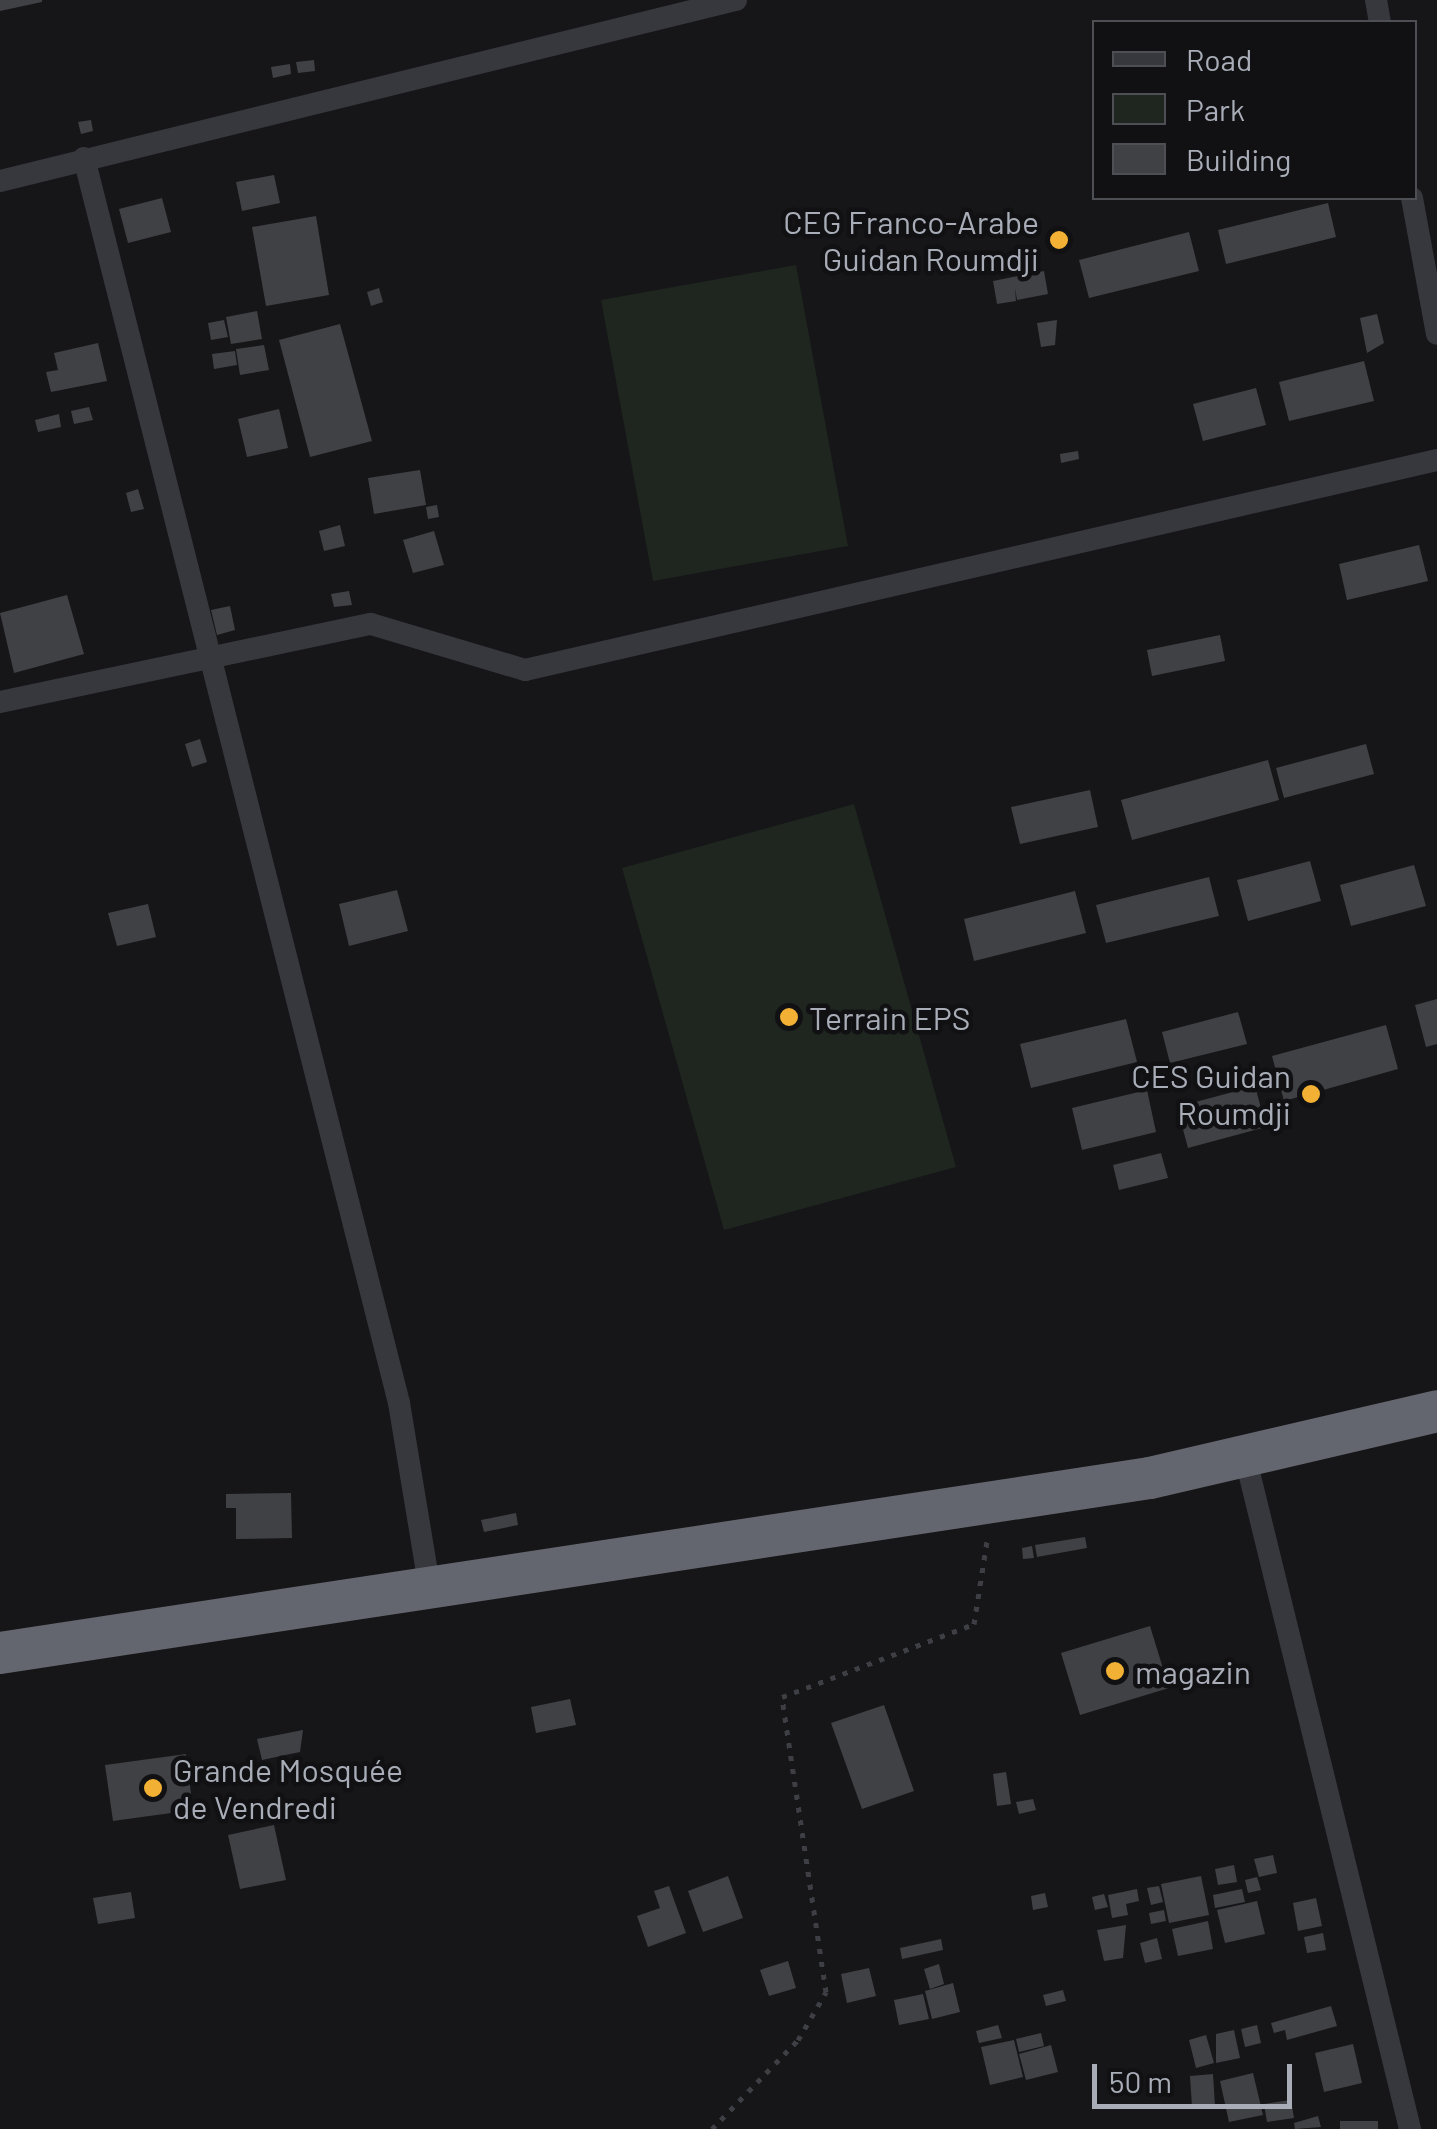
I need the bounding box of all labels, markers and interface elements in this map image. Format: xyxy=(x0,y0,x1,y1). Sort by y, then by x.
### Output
legend xyxy=(1092,20,1417,200)
text: Road xyxy=(1186,41,1252,77)
text: Park xyxy=(1186,91,1245,127)
text: Building xyxy=(1186,141,1291,177)
place label: CEG Franco-Arabe Guidan Roumdji xyxy=(783,203,1039,278)
marker: CEG Franco-Arabe Guidan Roumdji xyxy=(1048,229,1070,251)
place label: Terrain EPS xyxy=(809,998,970,1036)
marker: Terrain EPS xyxy=(778,1006,800,1028)
place label: CES Guidan Roumdji xyxy=(1131,1057,1291,1132)
marker: CES Guidan Roumdji xyxy=(1300,1083,1322,1105)
place label: magazin xyxy=(1135,1652,1251,1690)
marker: magazin xyxy=(1104,1660,1126,1682)
place label: Grande Mosquée de Vendredi xyxy=(173,1751,403,1826)
marker: Grande Mosquée de Vendredi xyxy=(142,1777,164,1799)
scale bar xyxy=(1097,2044,1297,2106)
text: 50 m xyxy=(1109,2063,1172,2099)

